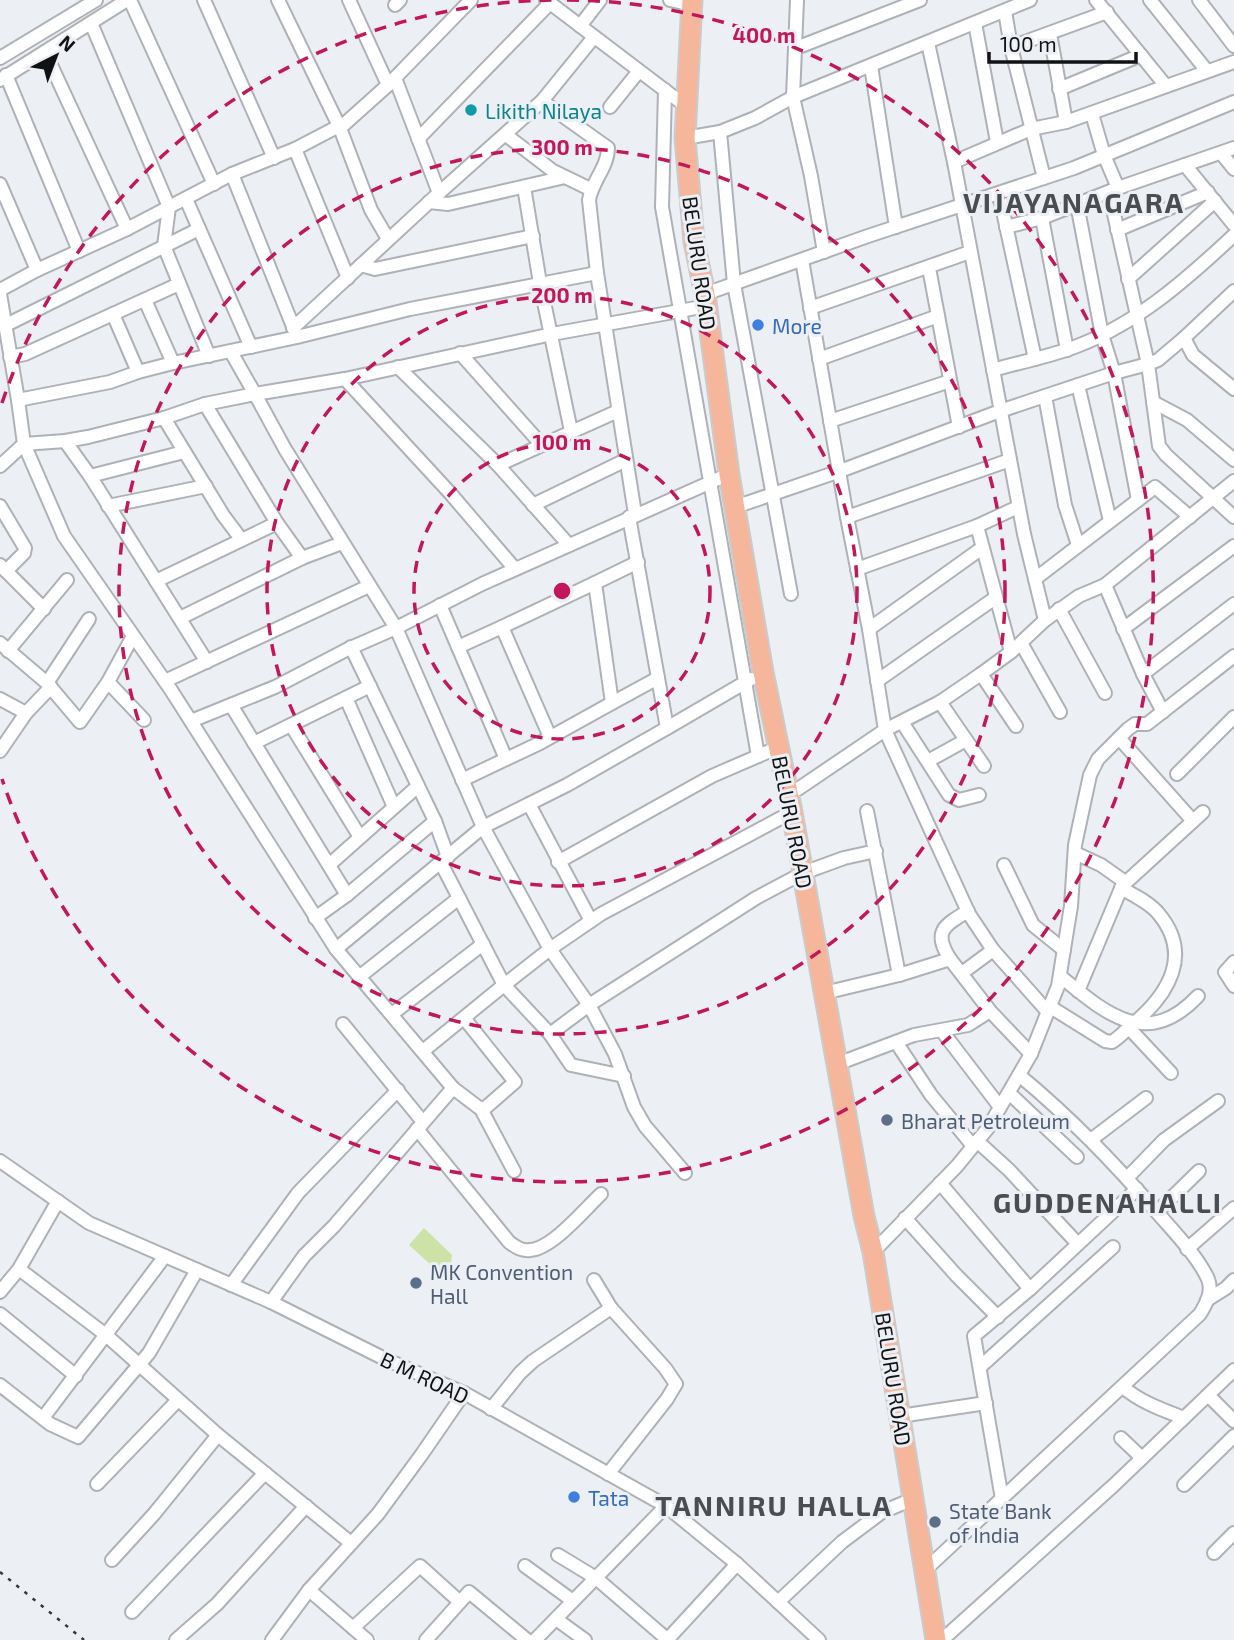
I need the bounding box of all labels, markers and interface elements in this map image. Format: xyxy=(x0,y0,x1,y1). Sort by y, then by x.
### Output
north arrow xyxy=(21,21,91,91)
scale bar xyxy=(989,21,1136,65)
text: 400 m xyxy=(733,22,795,47)
text: N xyxy=(55,30,81,56)
text: 100 m xyxy=(1000,31,1057,56)
place label: Likith Nilaya xyxy=(485,98,602,123)
marker: Likith Nilaya xyxy=(463,102,479,118)
text: 300 m xyxy=(531,134,593,159)
district label: VIJAYANAGARA xyxy=(963,185,1185,219)
street label: BELURU ROAD xyxy=(678,195,722,331)
text: 200 m xyxy=(531,282,593,307)
place label: More xyxy=(772,313,822,338)
marker: More xyxy=(750,317,766,333)
text: 100 m xyxy=(533,429,591,454)
centre of rings xyxy=(550,579,574,603)
street label: BELURU ROAD xyxy=(768,753,818,891)
place label: Bharat Petroleum xyxy=(901,1108,1070,1133)
marker: Bharat Petroleum xyxy=(879,1112,895,1128)
district label: GUDDENAHALLI xyxy=(993,1185,1223,1219)
place label: MK Convention Hall xyxy=(430,1259,573,1308)
marker: MK Convention Hall xyxy=(408,1275,424,1291)
street label: BELURU ROAD xyxy=(871,1310,917,1448)
street label: B M ROAD xyxy=(377,1346,473,1408)
place label: Tata xyxy=(588,1485,629,1510)
district label: TANNIRU HALLA xyxy=(655,1488,893,1522)
marker: Tata xyxy=(566,1489,582,1505)
place label: State Bank of India xyxy=(949,1498,1052,1547)
marker: State Bank of India xyxy=(927,1514,943,1530)

